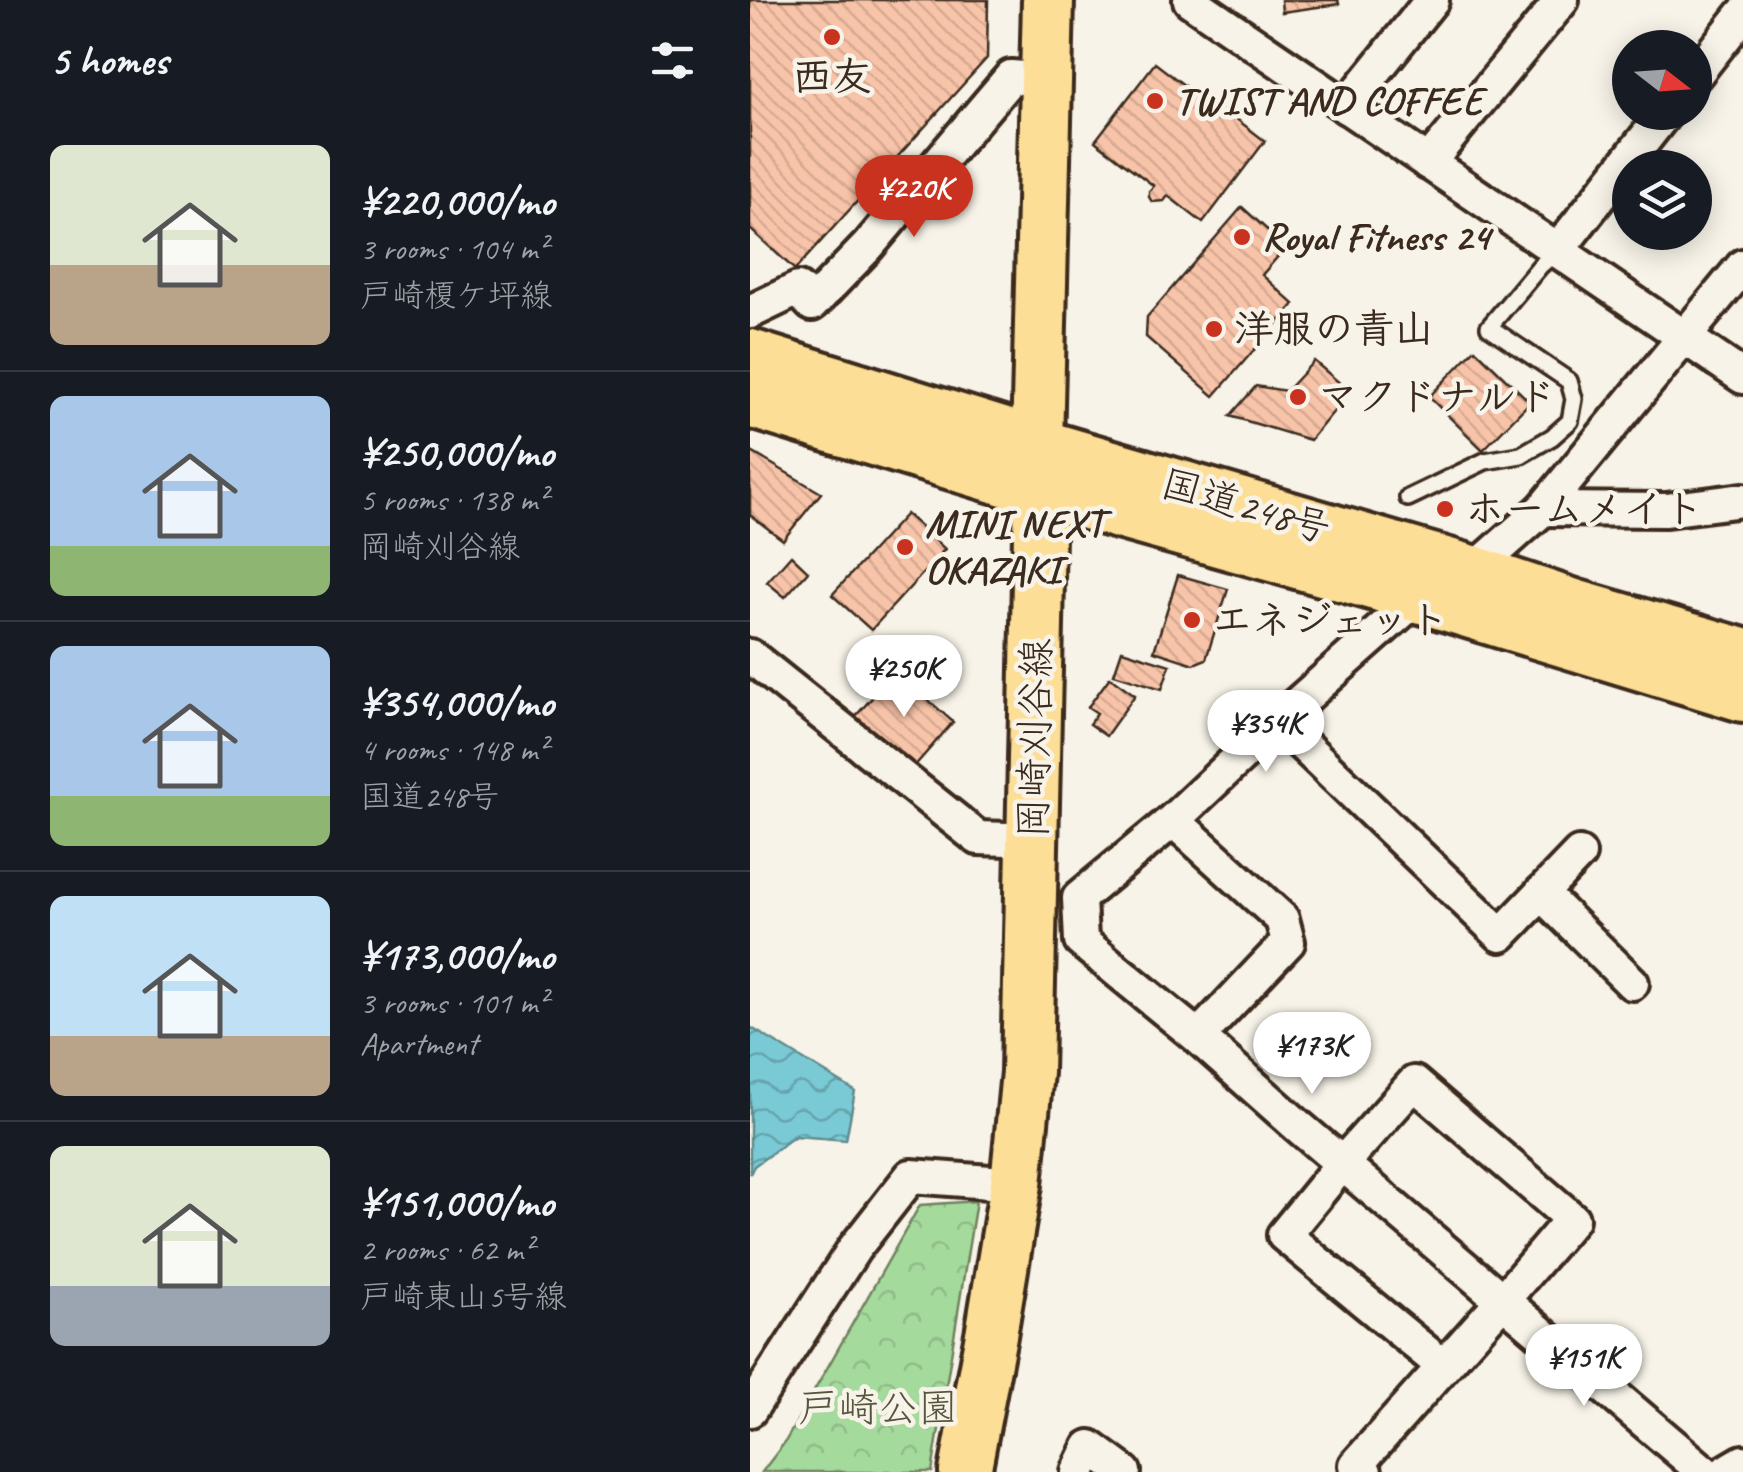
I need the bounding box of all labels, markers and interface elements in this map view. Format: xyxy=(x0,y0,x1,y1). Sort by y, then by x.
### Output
marker: 西友 xyxy=(821,26,843,48)
north arrow xyxy=(1612,30,1712,130)
map controls xyxy=(1612,30,1712,250)
icon: filters xyxy=(645,33,700,88)
text: 5 homes xyxy=(50,34,168,87)
place label: 西友 xyxy=(792,52,872,102)
place label: TWIST AND COFFEE xyxy=(1175,76,1489,126)
marker: TWIST AND COFFEE xyxy=(1144,90,1166,112)
button: layers xyxy=(1612,150,1712,250)
pin: ¥220K xyxy=(844,155,984,240)
text: ¥220K xyxy=(877,167,951,208)
text: ¥220,000/mo xyxy=(360,175,554,228)
icon: home xyxy=(130,185,250,305)
place label: Royal Fitness 24 xyxy=(1262,212,1495,262)
marker: Royal Fitness 24 xyxy=(1231,226,1253,248)
text: 3 rooms · 104 m² xyxy=(360,228,547,269)
text: 戸崎榎ケ坪線 xyxy=(360,275,552,316)
place label: 洋服の青山 xyxy=(1234,304,1434,354)
marker: 洋服の青山 xyxy=(1203,318,1225,340)
place label: マクドナルド xyxy=(1318,372,1556,422)
marker: マクドナルド xyxy=(1287,386,1309,408)
text: ¥250,000/mo xyxy=(360,426,554,479)
icon: home xyxy=(130,436,250,556)
street label: 国道248号 xyxy=(1155,458,1337,554)
text: 5 rooms · 138 m² xyxy=(360,479,547,520)
place label: ホームメイト xyxy=(1465,484,1703,534)
marker: ホームメイト xyxy=(1434,498,1456,520)
place label: MINI NEXT OKAZAKI xyxy=(925,499,1113,595)
text: 岡崎刈谷線 xyxy=(360,526,520,567)
marker: MINI NEXT OKAZAKI xyxy=(894,536,916,558)
place label: エネジェット xyxy=(1212,595,1449,645)
marker: エネジェット xyxy=(1181,609,1203,631)
pin: ¥250K xyxy=(834,635,974,720)
street label: 岡崎刈谷線 xyxy=(1008,638,1062,838)
text: ¥250K xyxy=(867,647,941,688)
text: ¥354,000/mo xyxy=(360,676,554,729)
icon: home xyxy=(130,686,250,806)
pin: ¥354K xyxy=(1196,690,1336,775)
text: ¥354K xyxy=(1229,702,1303,743)
text: 4 rooms · 148 m² xyxy=(360,729,547,770)
text: 国道248号 xyxy=(360,776,499,817)
text: ¥173,000/mo xyxy=(360,929,554,982)
icon: home xyxy=(130,936,250,1056)
text: 3 rooms · 101 m² xyxy=(360,982,547,1023)
pin: ¥173K xyxy=(1242,1012,1382,1097)
text: Apartment xyxy=(360,1023,478,1064)
text: ¥173K xyxy=(1275,1024,1349,1065)
text: ¥151,000/mo xyxy=(360,1176,554,1229)
icon: home xyxy=(130,1186,250,1306)
text: 2 rooms · 62 m² xyxy=(360,1229,533,1270)
text: 戸崎東山5号線 xyxy=(360,1276,566,1317)
pin: ¥151K xyxy=(1514,1324,1654,1409)
text: ¥151K xyxy=(1547,1336,1621,1377)
park label: 戸崎公園 xyxy=(798,1383,958,1433)

